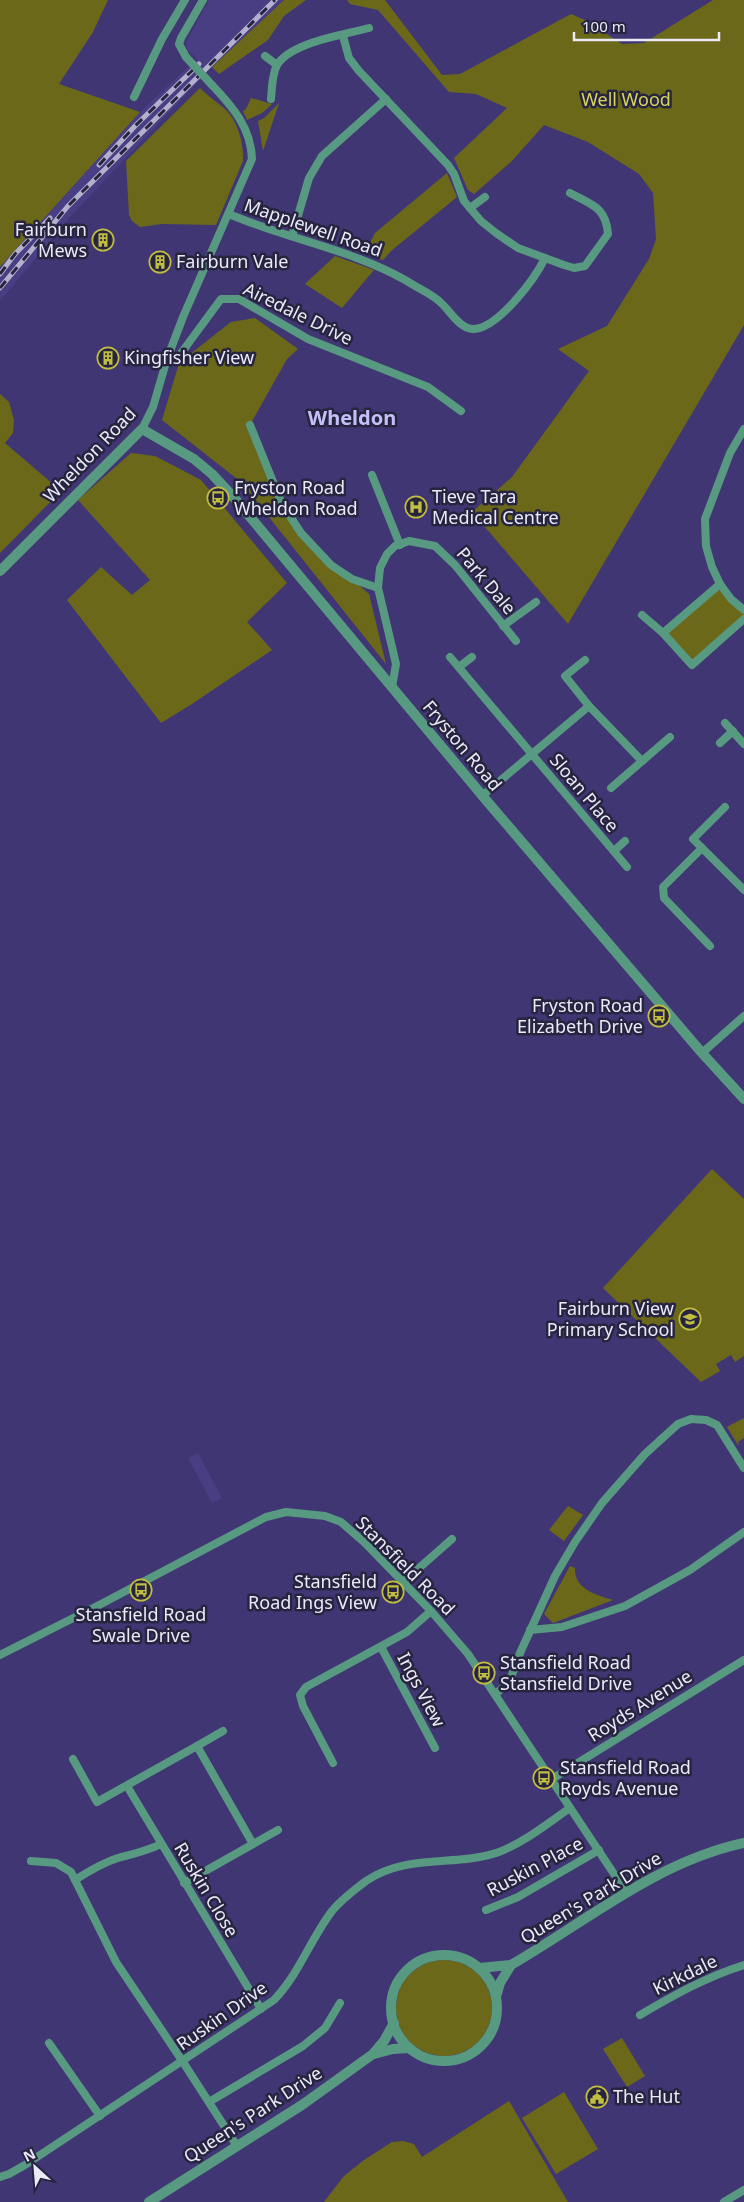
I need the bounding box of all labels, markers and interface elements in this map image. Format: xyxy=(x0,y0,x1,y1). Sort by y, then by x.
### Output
scale bar xyxy=(574,10,719,42)
text: 100 m xyxy=(582,16,626,36)
park label: Well Wood xyxy=(581,87,671,111)
street label: Mapplewell Road xyxy=(241,192,386,262)
place label: Fairburn Mews xyxy=(15,217,87,262)
building icon: Fairburn Mews xyxy=(91,228,115,252)
place label: Fairburn Vale xyxy=(176,249,288,273)
building icon: Fairburn Vale xyxy=(148,250,172,274)
street label: Airedale Drive xyxy=(240,276,357,350)
place label: Kingfisher View xyxy=(124,345,254,369)
building icon: Kingfisher View xyxy=(96,346,120,370)
street label: Wheldon Road xyxy=(38,401,141,507)
district label: Wheldon xyxy=(308,404,396,431)
place label: Fryston Road Wheldon Road xyxy=(234,475,358,520)
place label: Tieve Tara Medical Centre xyxy=(432,484,559,529)
bus stop icon: Fryston Road Wheldon Road xyxy=(206,486,230,510)
hospital icon: Tieve Tara Medical Centre xyxy=(404,495,428,519)
street label: Park Dale xyxy=(452,542,522,619)
street label: Fryston Road xyxy=(418,695,508,796)
street label: Sloan Place xyxy=(545,748,625,837)
place label: Fryston Road Elizabeth Drive xyxy=(517,993,643,1038)
bus stop icon: Fryston Road Elizabeth Drive xyxy=(647,1004,671,1028)
place label: Fairburn View Primary School xyxy=(547,1296,674,1341)
school or university icon: Fairburn View Primary School xyxy=(678,1307,702,1331)
street label: Stansfield Road xyxy=(351,1511,460,1620)
place label: Stansfield Road Ings View xyxy=(248,1569,377,1614)
bus stop icon: Stansfield Road Swale Drive xyxy=(129,1578,153,1602)
bus stop icon: Stansfield Road Ings View xyxy=(381,1580,405,1604)
place label: Stansfield Road Swale Drive xyxy=(76,1602,206,1647)
street label: Ings View xyxy=(392,1648,451,1731)
place label: Stansfield Road Stansfield Drive xyxy=(500,1650,632,1695)
bus stop icon: Stansfield Road Stansfield Drive xyxy=(472,1661,496,1685)
street label: Royds Avenue xyxy=(583,1664,696,1747)
place label: Stansfield Road Royds Avenue xyxy=(560,1755,691,1800)
bus stop icon: Stansfield Road Royds Avenue xyxy=(532,1766,556,1790)
street label: Ruskin Place xyxy=(482,1831,587,1901)
street label: Ruskin Close xyxy=(169,1838,245,1941)
street label: Queen's Park Drive xyxy=(516,1846,665,1949)
street label: Kirkdale xyxy=(648,1948,721,2000)
street label: Ruskin Drive xyxy=(171,1975,272,2055)
street label: Queen's Park Drive xyxy=(179,2060,326,2168)
place label: The Hut xyxy=(613,2084,680,2108)
public building icon: The Hut xyxy=(585,2085,609,2109)
north arrow xyxy=(10,2142,60,2192)
text: N xyxy=(20,2144,38,2166)

